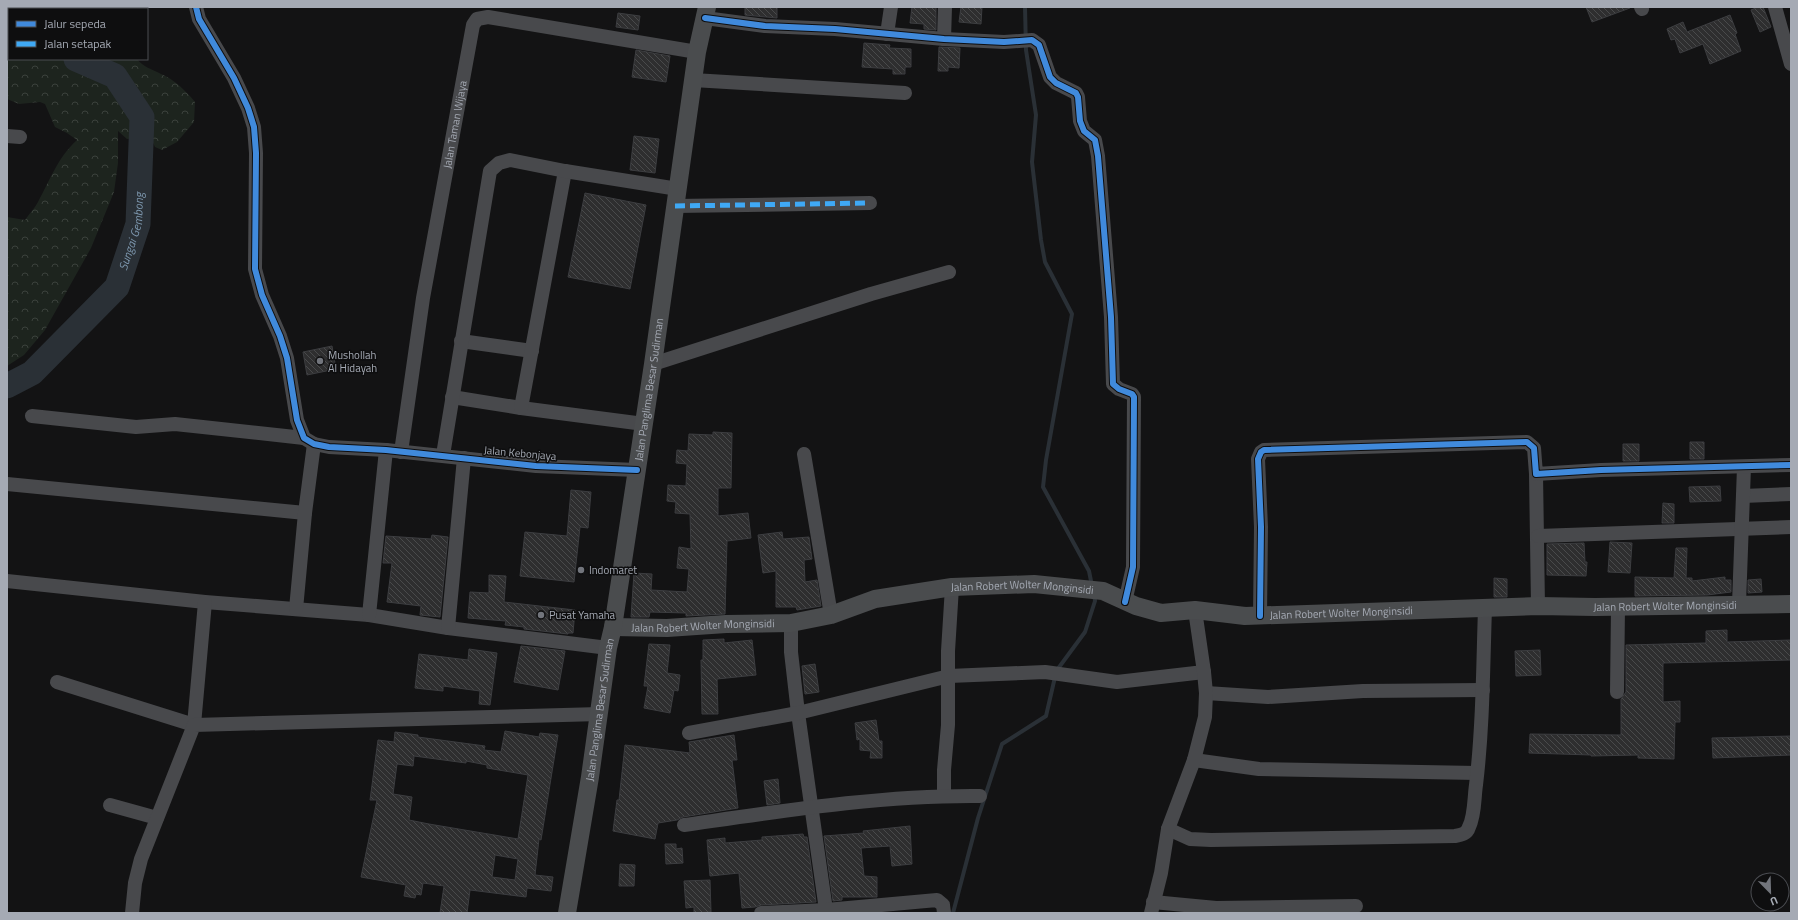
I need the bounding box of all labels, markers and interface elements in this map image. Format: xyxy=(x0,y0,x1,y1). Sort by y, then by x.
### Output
legend xyxy=(8,8,148,60)
text: Jalur sepeda xyxy=(44,14,106,33)
text: Jalan setapak xyxy=(44,34,112,53)
street label: Jalan Taman Wijaya xyxy=(439,79,471,170)
water label: Sungai Gembong xyxy=(113,191,148,273)
street label: Jalan Panglima Besar Sudirman xyxy=(630,317,667,462)
place label: Mushollah Al Hidayah xyxy=(328,347,377,376)
marker: Mushollah Al Hidayah xyxy=(315,356,325,366)
street label: Jalan Kebonjaya xyxy=(483,442,557,464)
place label: Indomaret xyxy=(589,562,637,578)
marker: Indomaret xyxy=(576,565,586,575)
street label: Jalan Robert Wolter Monginsidi xyxy=(950,576,1094,598)
street label: Jalan Robert Wolter Monginsidi xyxy=(1593,597,1737,615)
street label: Jalan Robert Wolter Monginsidi xyxy=(1269,602,1413,623)
place label: Pusat Yamaha xyxy=(549,607,616,623)
marker: Pusat Yamaha xyxy=(536,610,546,620)
street label: Jalan Robert Wolter Monginsidi xyxy=(631,615,775,636)
street label: Jalan Panglima Besar Sudirman xyxy=(581,636,618,782)
north arrow xyxy=(1750,872,1790,912)
text: U xyxy=(1767,892,1780,910)

